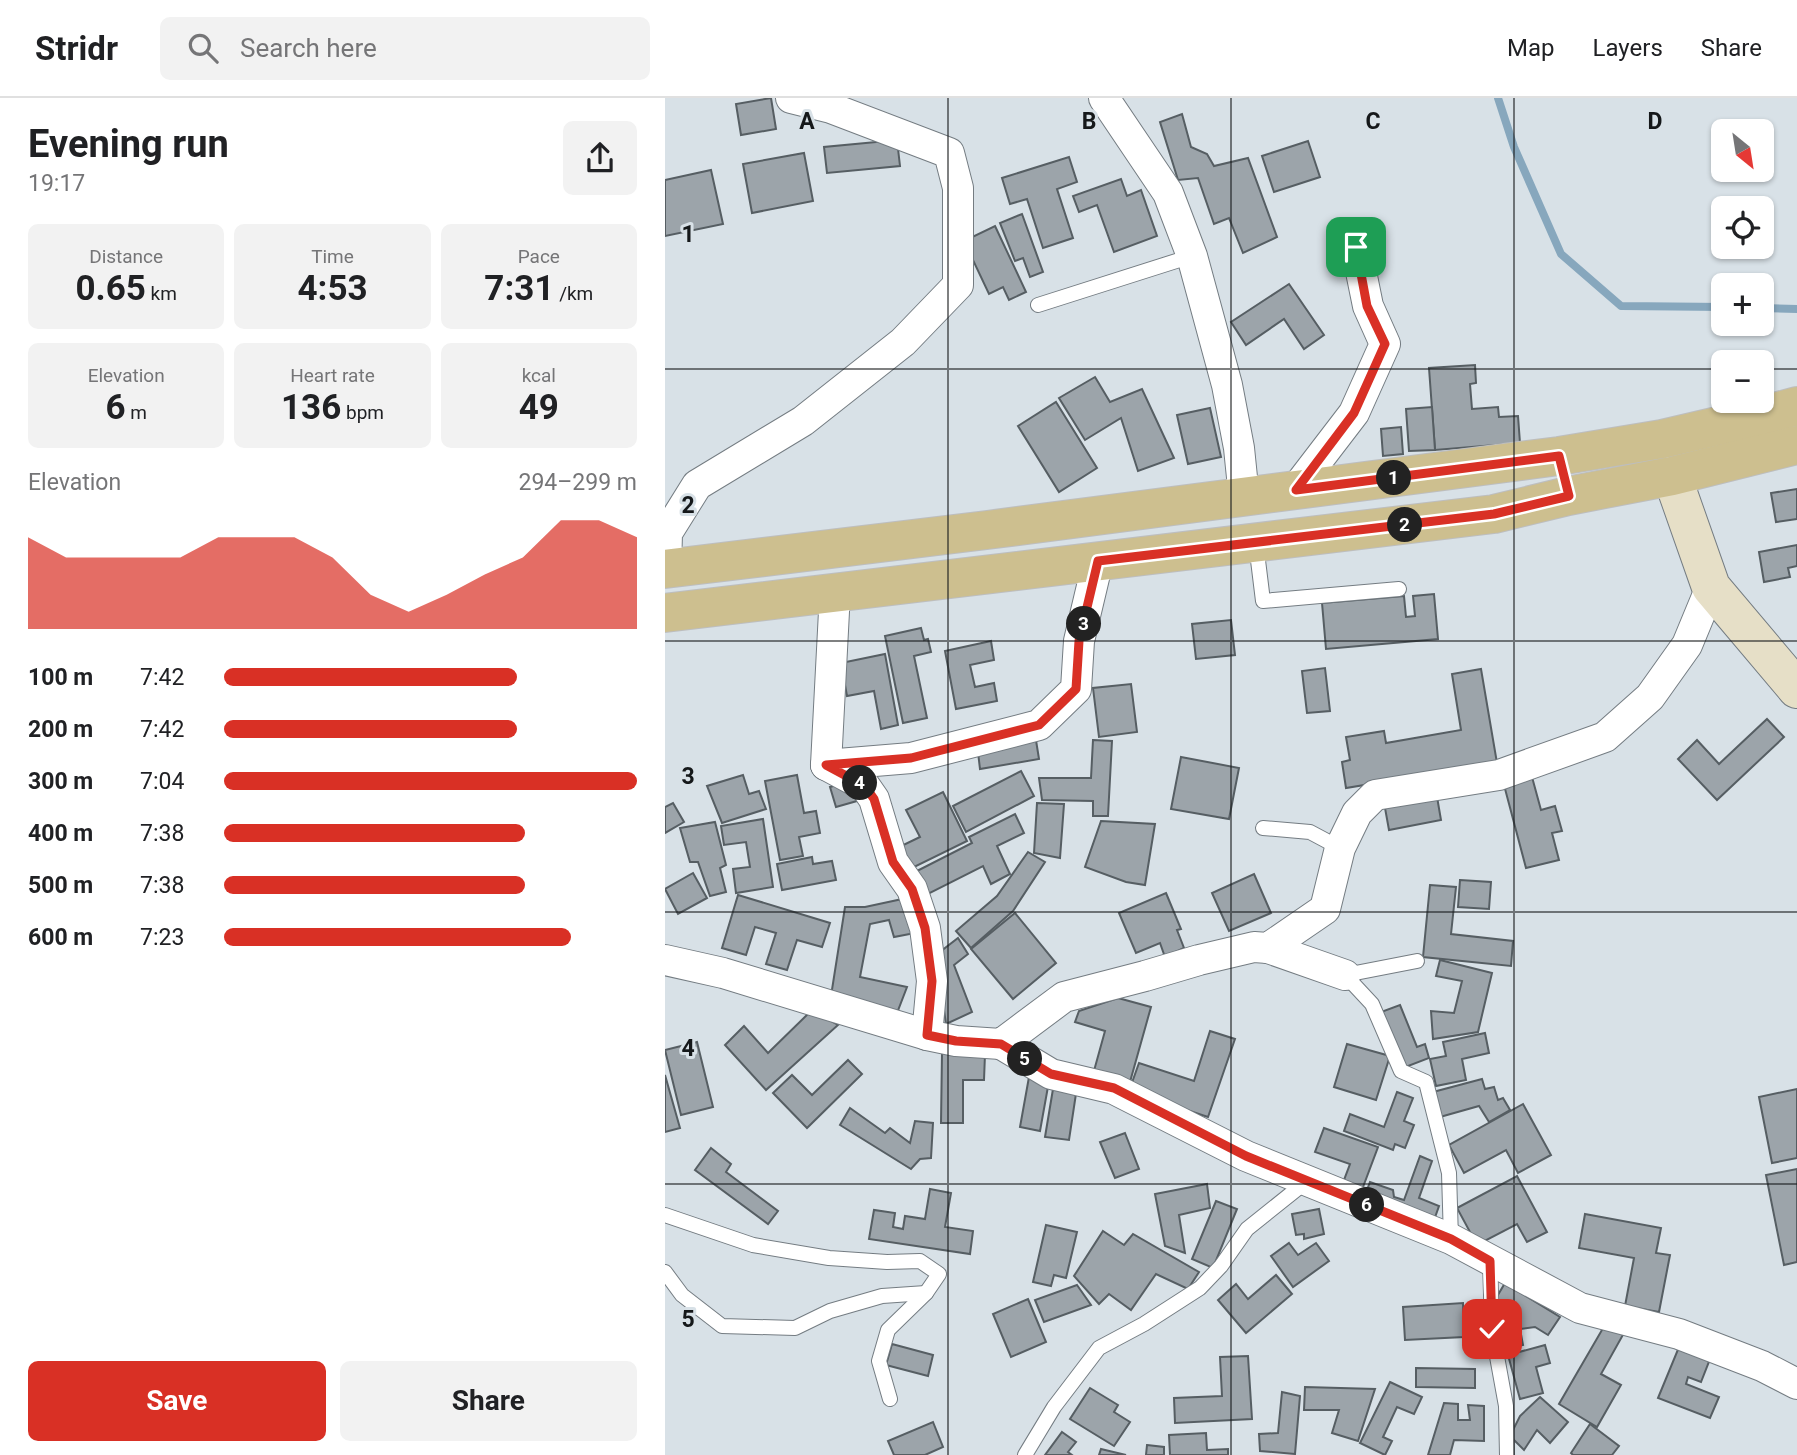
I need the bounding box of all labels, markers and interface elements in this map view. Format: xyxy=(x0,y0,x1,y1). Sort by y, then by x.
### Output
search box xyxy=(160,17,650,80)
text: Stridr xyxy=(35,29,118,68)
icon: search xyxy=(184,29,222,67)
text: Search here xyxy=(240,33,377,63)
text: Map xyxy=(1507,34,1555,62)
text: Layers xyxy=(1593,34,1663,62)
text: Share xyxy=(1701,34,1762,62)
text: A xyxy=(799,108,815,135)
text: B xyxy=(1082,108,1096,135)
text: C xyxy=(1365,108,1381,135)
text: D xyxy=(1648,108,1662,135)
north arrow xyxy=(1711,119,1775,182)
map controls xyxy=(1711,119,1774,413)
button: share xyxy=(563,121,637,195)
text: Evening run xyxy=(28,122,229,166)
text: 19:17 xyxy=(28,170,85,197)
button: locate xyxy=(1711,196,1774,259)
pin xyxy=(1326,217,1386,277)
text: 1 xyxy=(681,221,695,248)
icon: arrive xyxy=(1337,228,1375,266)
text: Distance xyxy=(89,245,163,268)
text: Time xyxy=(311,245,354,268)
text: Pace xyxy=(518,245,560,268)
text: 0.65 xyxy=(75,268,146,309)
text: 4:53 xyxy=(297,268,368,309)
text: 7:31 xyxy=(484,268,554,309)
button: + xyxy=(1711,273,1774,336)
text: km xyxy=(146,282,177,305)
text: /km xyxy=(554,282,593,305)
button: − xyxy=(1711,350,1774,413)
text: Elevation xyxy=(88,364,165,387)
text: Heart rate xyxy=(290,364,375,387)
text: kcal xyxy=(522,364,556,387)
text: 6 xyxy=(105,387,126,428)
text: 136 xyxy=(281,387,341,428)
text: 49 xyxy=(519,387,559,428)
text: m xyxy=(126,401,147,424)
text: bpm xyxy=(341,401,384,424)
pin: 1 xyxy=(1377,460,1411,496)
text: 1 xyxy=(1388,466,1399,489)
text: Elevation xyxy=(28,469,121,496)
text: 294–299 m xyxy=(518,469,637,496)
text: 2 xyxy=(681,492,695,519)
pin: 2 xyxy=(1387,508,1423,542)
text: 2 xyxy=(1399,513,1410,536)
pin: 3 xyxy=(1067,606,1101,642)
text: 3 xyxy=(1078,612,1089,635)
text: 100 m xyxy=(28,664,93,691)
text: 7:42 xyxy=(140,664,184,691)
text: 200 m xyxy=(28,716,93,743)
text: 7:42 xyxy=(140,716,184,743)
text: 3 xyxy=(681,763,695,790)
pin: 4 xyxy=(843,766,877,800)
text: 300 m xyxy=(28,768,93,795)
text: 7:04 xyxy=(140,768,184,795)
text: 4 xyxy=(854,771,865,794)
text: 400 m xyxy=(28,820,93,847)
text: 7:38 xyxy=(140,820,184,847)
text: 500 m xyxy=(28,872,93,899)
text: 7:38 xyxy=(140,872,184,899)
text: 600 m xyxy=(28,924,93,951)
text: 7:23 xyxy=(140,924,184,951)
text: 4 xyxy=(681,1035,695,1062)
pin: 5 xyxy=(1007,1042,1043,1076)
text: 5 xyxy=(1019,1047,1030,1070)
pin: 6 xyxy=(1349,1188,1385,1222)
text: 6 xyxy=(1361,1193,1372,1216)
pin xyxy=(1462,1299,1522,1359)
text: 5 xyxy=(681,1306,695,1333)
icon: check xyxy=(1473,1310,1511,1348)
button: Save xyxy=(28,1361,326,1441)
button: Share xyxy=(340,1361,637,1441)

